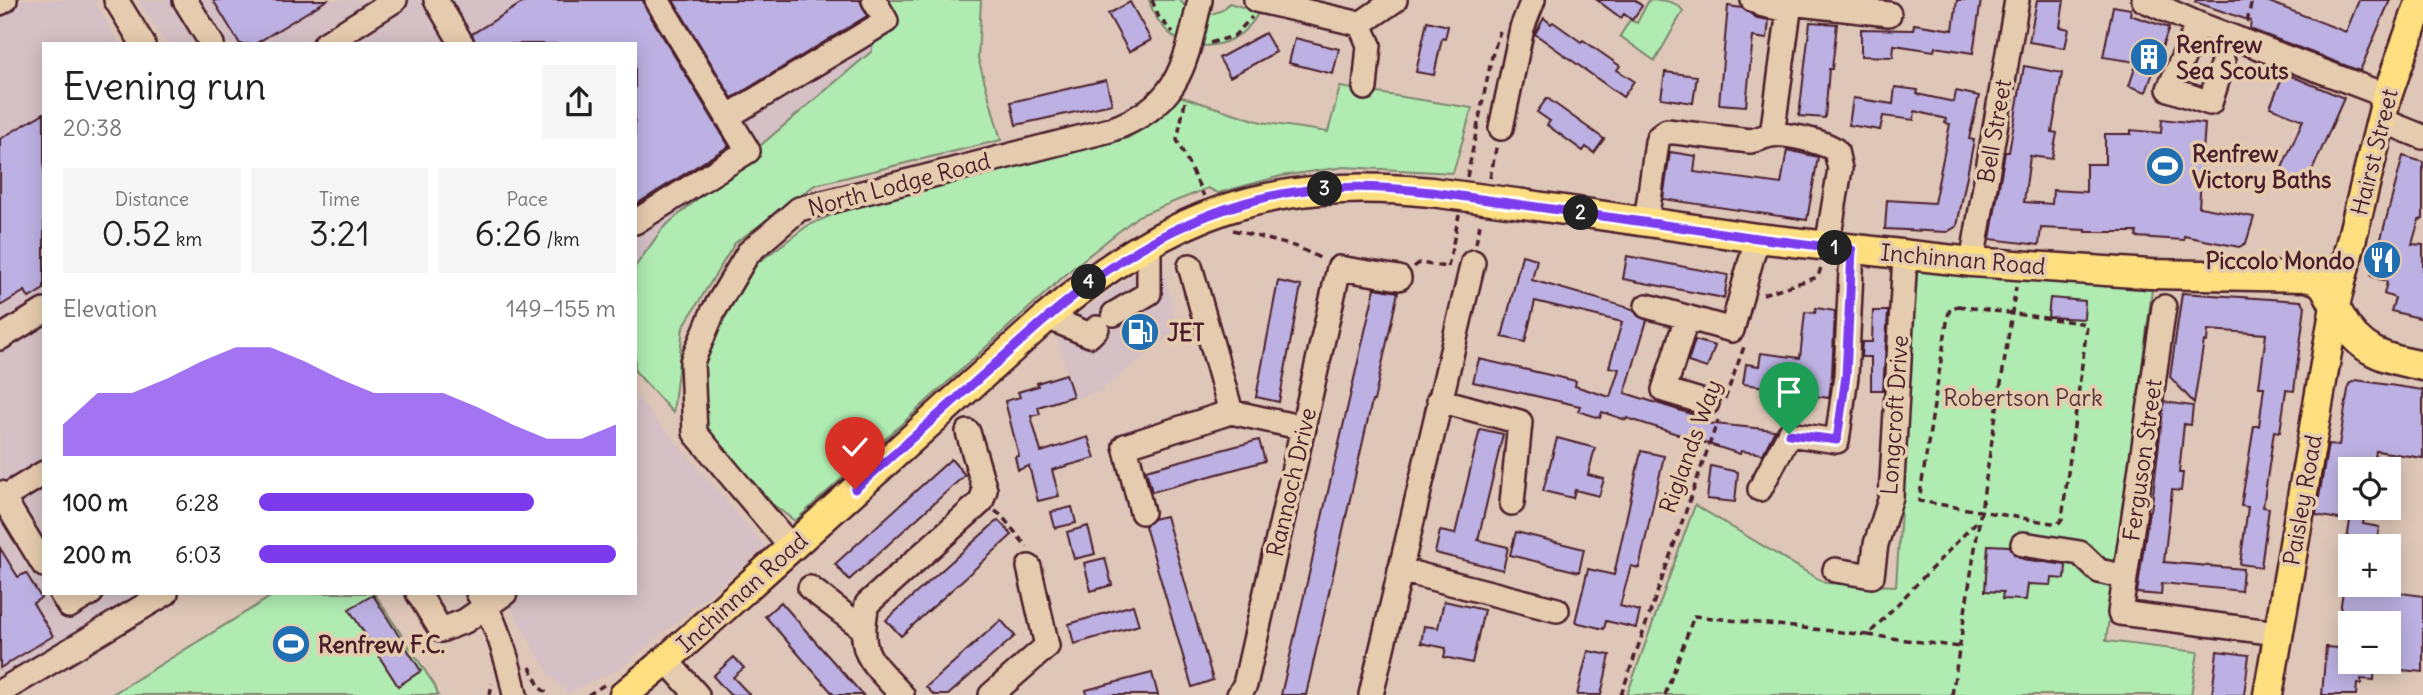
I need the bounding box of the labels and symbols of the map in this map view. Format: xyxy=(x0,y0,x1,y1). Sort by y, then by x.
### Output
place label: Renfrew Sea Scouts xyxy=(2176,30,2289,85)
building icon: Renfrew Sea Scouts xyxy=(2128,36,2170,78)
street label: Bell Street xyxy=(1971,77,2017,185)
street label: Hairst Street xyxy=(2344,86,2404,218)
place label: Renfrew Victory Baths xyxy=(2192,139,2332,194)
sports icon: Renfrew Victory Baths xyxy=(2144,145,2186,187)
street label: North Lodge Road xyxy=(805,146,993,222)
pin: 3 xyxy=(1308,172,1342,206)
pin: 2 xyxy=(1564,196,1598,230)
pin: 1 xyxy=(1818,230,1853,266)
street label: Inchinnan Road xyxy=(1879,237,2047,281)
restaurant icon: Piccolo Mondo xyxy=(2361,239,2403,281)
place label: Piccolo Mondo xyxy=(2205,246,2355,275)
pin: 4 xyxy=(1072,264,1106,300)
fuel station icon: JET xyxy=(1119,311,1161,353)
place label: JET xyxy=(1167,318,1205,347)
street label: Longcroft Drive xyxy=(1874,334,1914,496)
pin xyxy=(1759,362,1819,434)
street label: Riglands Way xyxy=(1652,375,1728,517)
street label: Ferguson Street xyxy=(2116,377,2168,543)
park label: Robertson Park xyxy=(1943,383,2103,412)
street label: Rannoch Drive xyxy=(1260,405,1322,559)
pin xyxy=(825,417,885,489)
street label: Paisley Road xyxy=(2276,432,2328,568)
street label: Inchinnan Road xyxy=(671,526,813,658)
sports icon: Renfrew F.C. xyxy=(270,623,312,665)
place label: Renfrew F.C. xyxy=(318,630,445,659)

